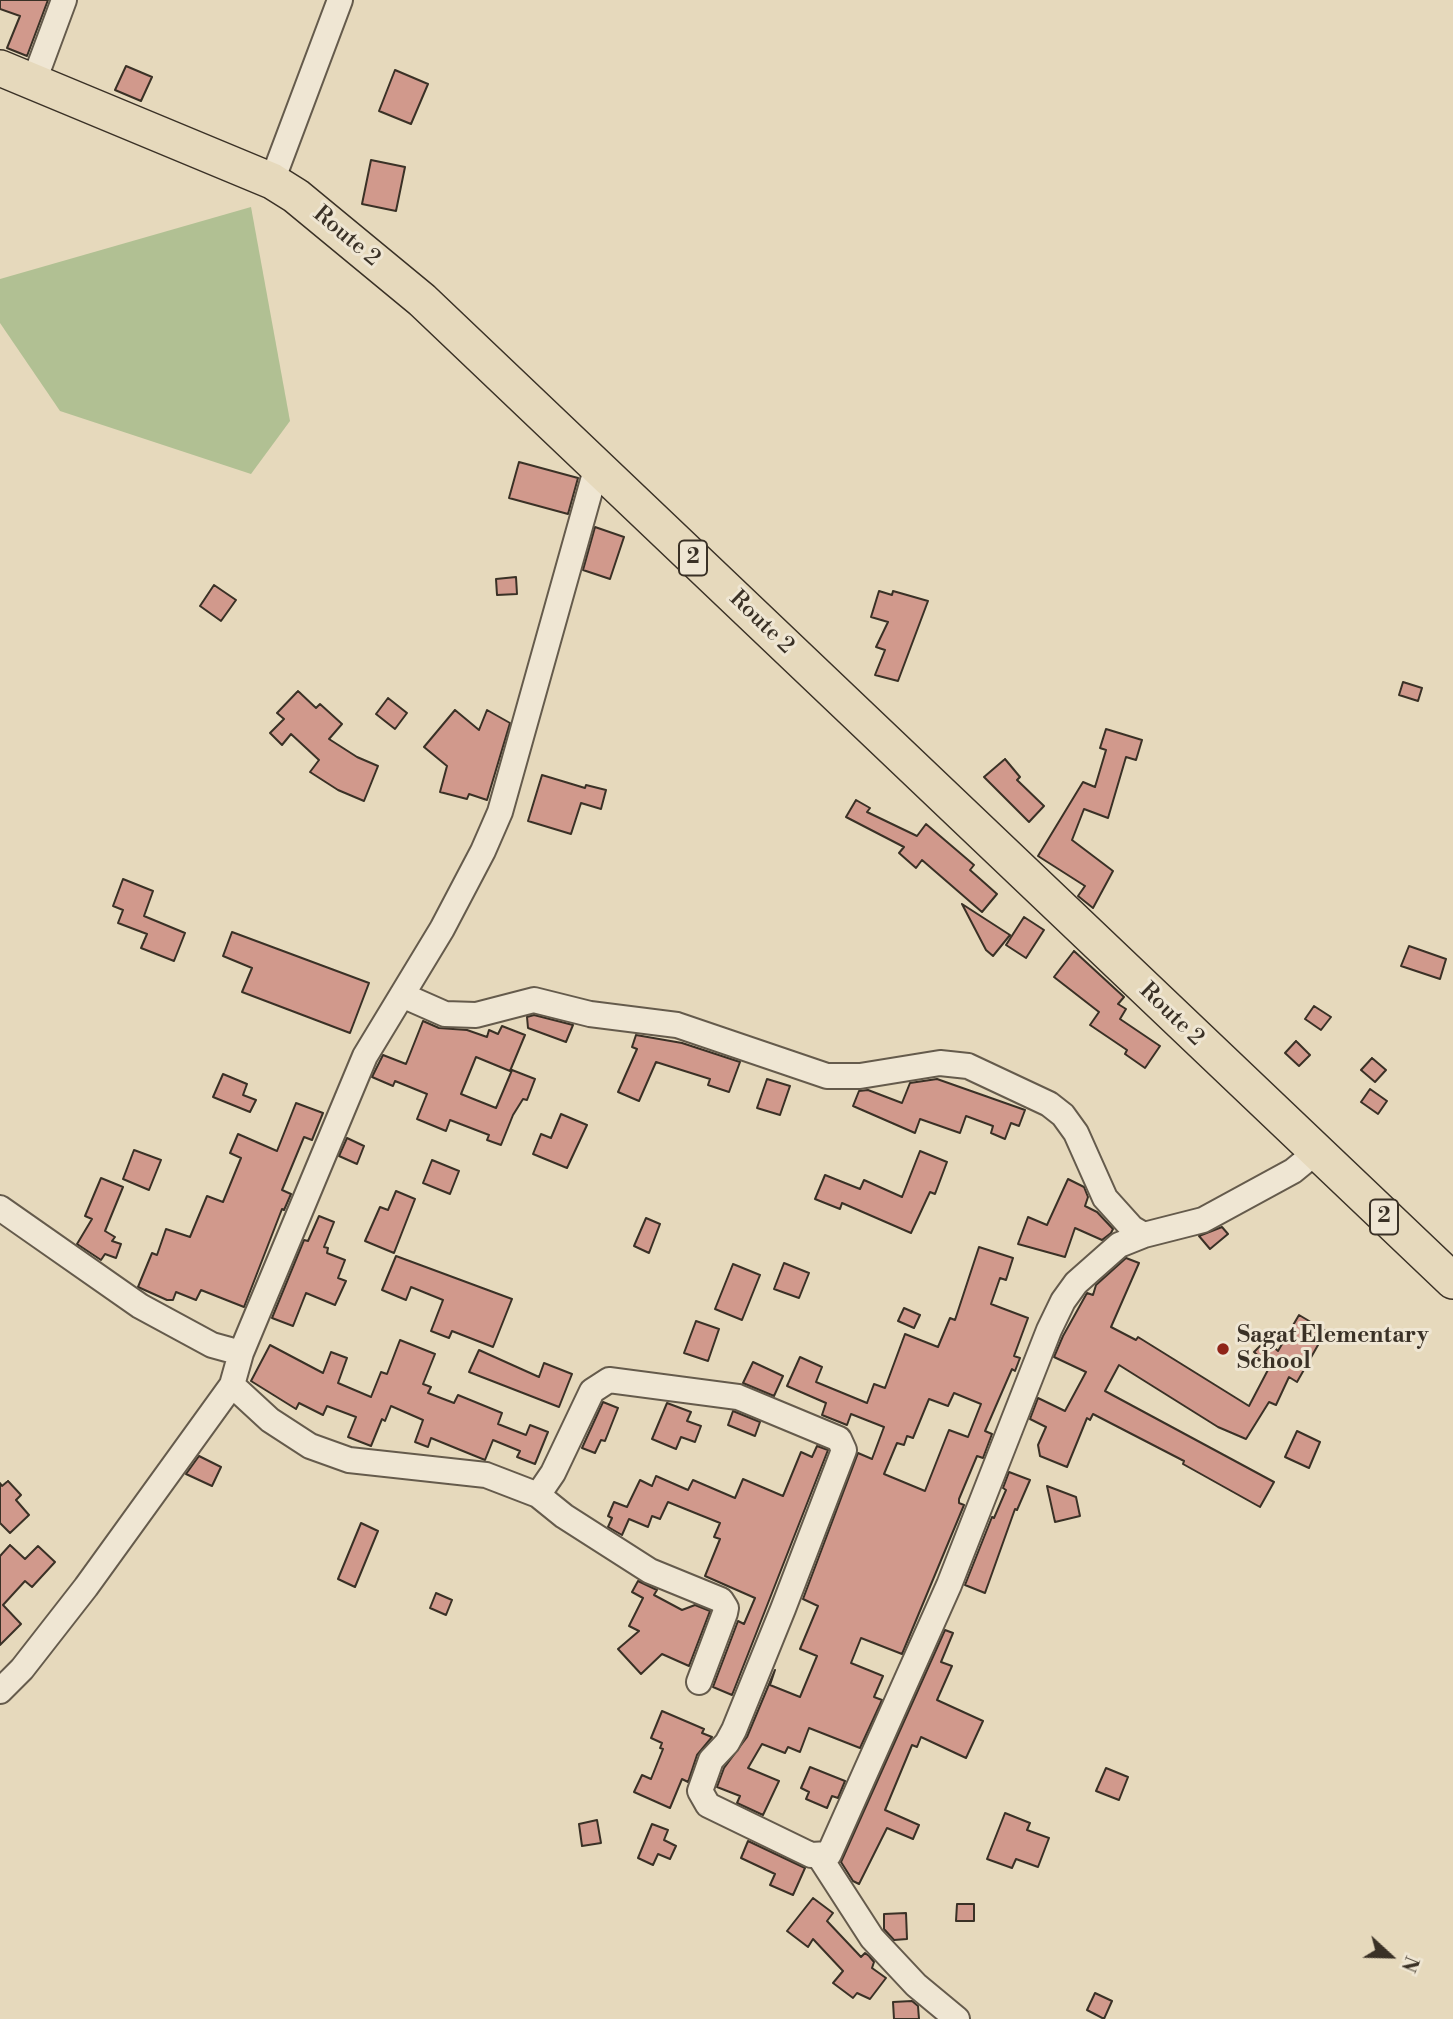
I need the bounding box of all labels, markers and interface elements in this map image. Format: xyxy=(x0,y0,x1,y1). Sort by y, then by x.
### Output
street label: Route 2 xyxy=(307,201,385,273)
road number: 2 xyxy=(679,540,707,576)
street label: Route 2 xyxy=(723,586,799,660)
street label: Route 2 xyxy=(1133,978,1209,1052)
road number: 2 xyxy=(1370,1200,1398,1234)
place label: Sagat Elementary School xyxy=(1237,1322,1429,1376)
marker: Sagat Elementary School xyxy=(1215,1341,1231,1357)
north arrow xyxy=(1355,1921,1425,1991)
text: N xyxy=(1396,1952,1423,1975)

